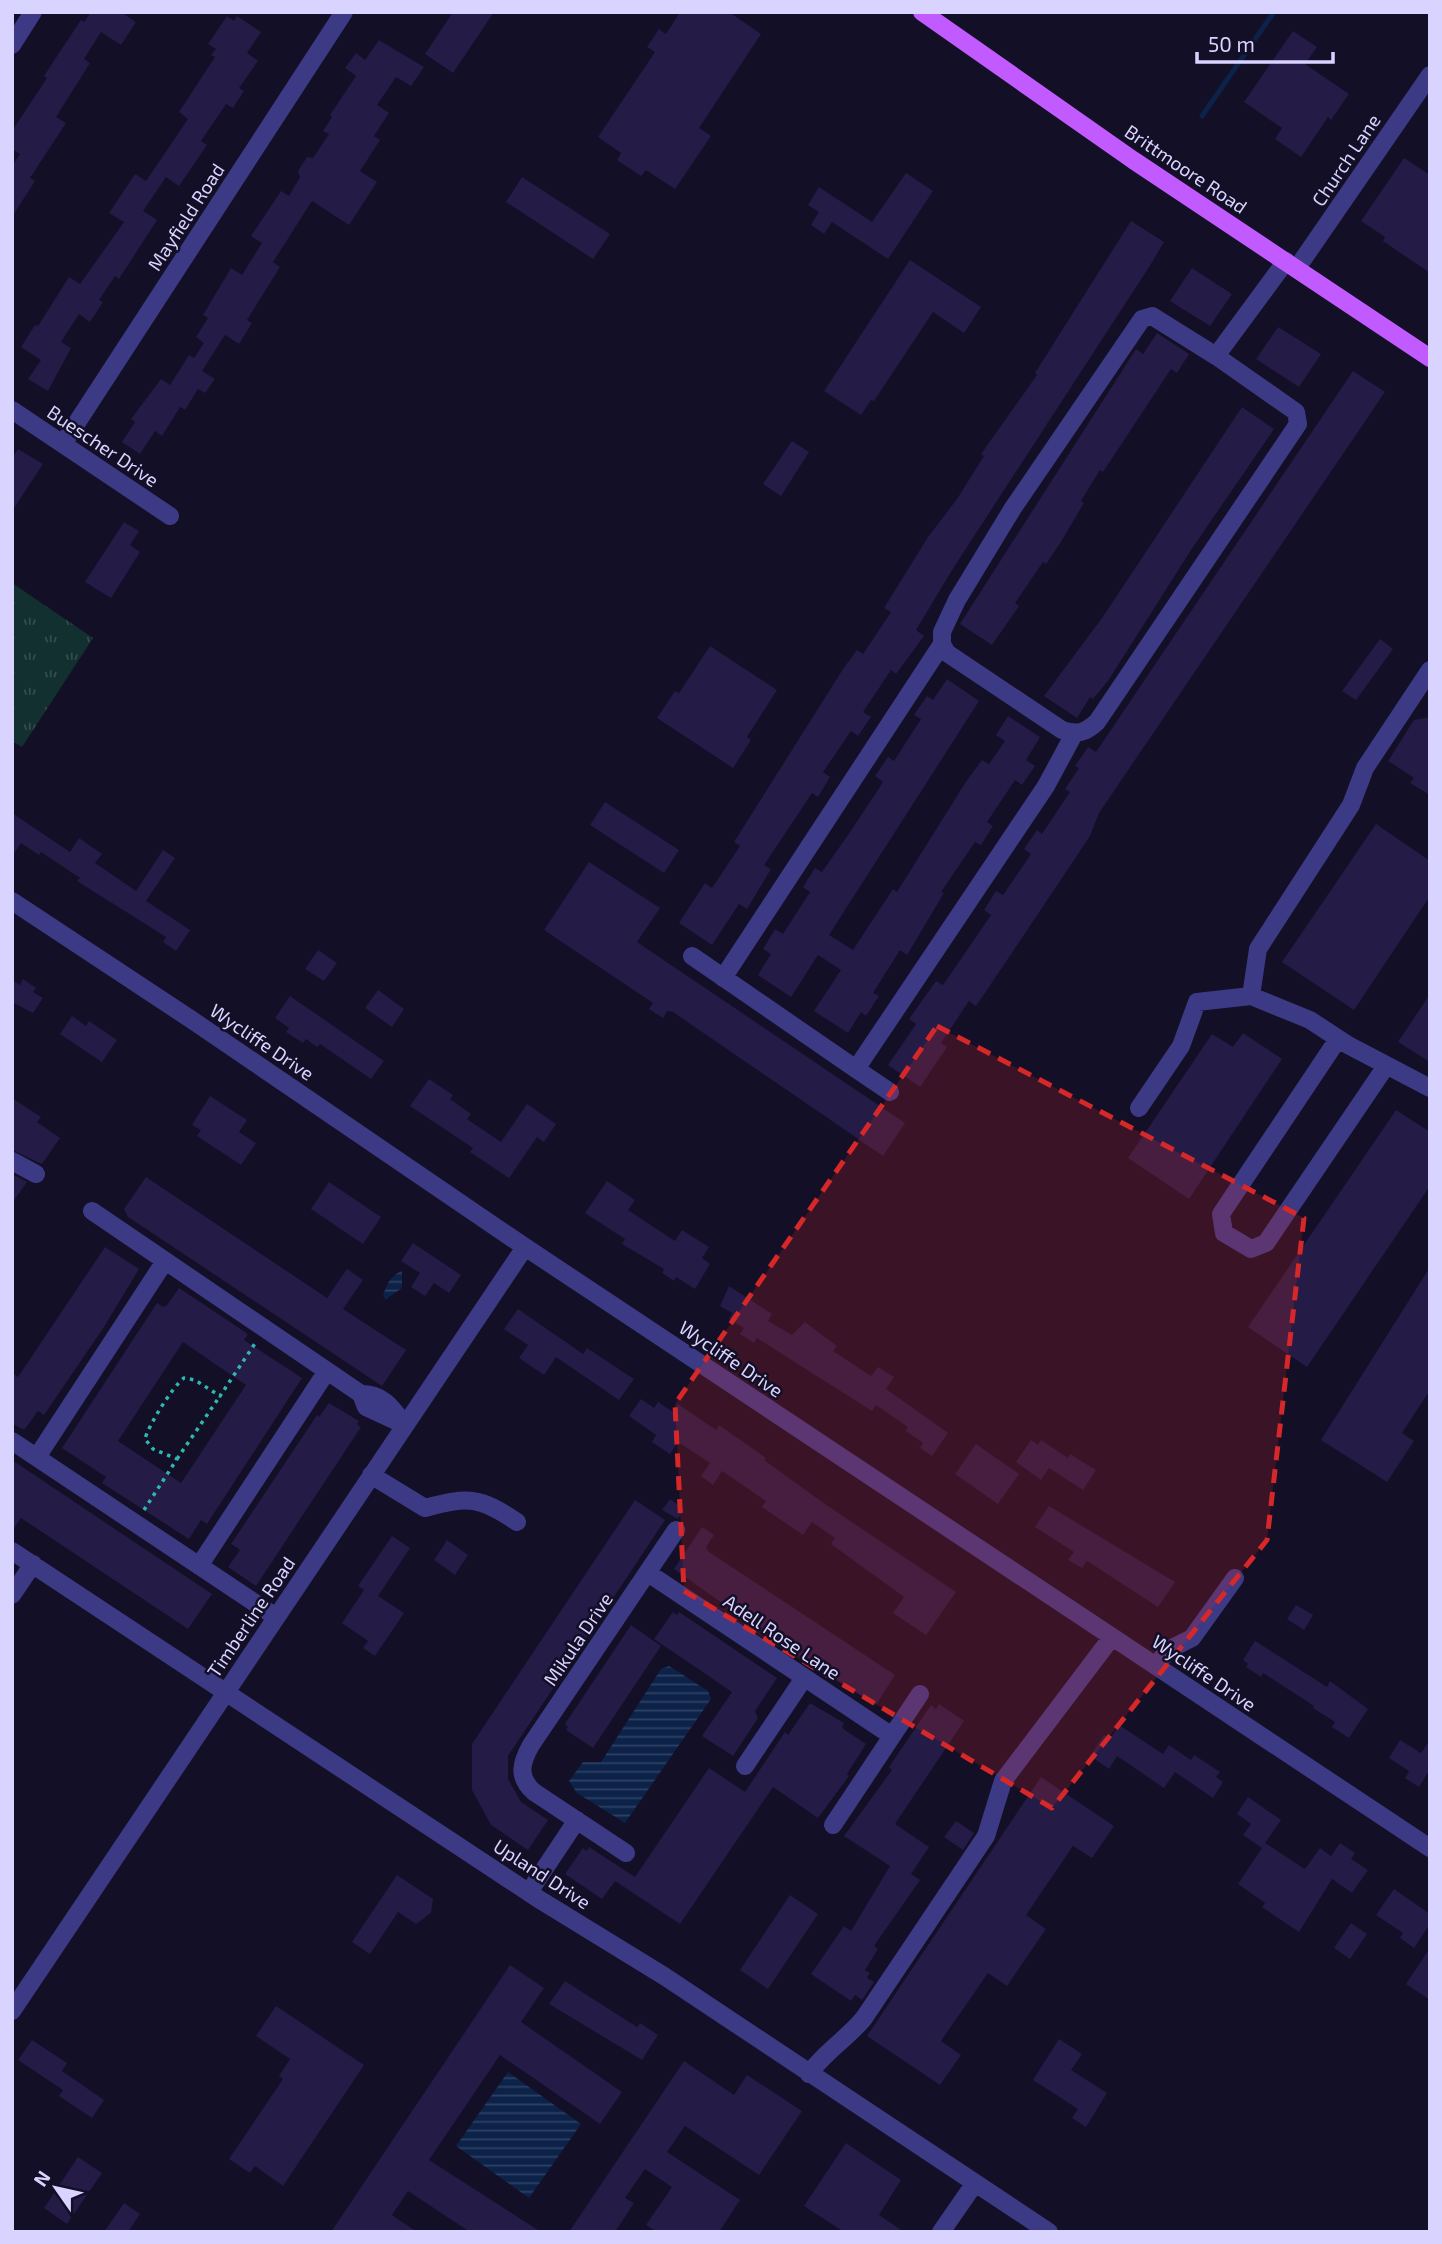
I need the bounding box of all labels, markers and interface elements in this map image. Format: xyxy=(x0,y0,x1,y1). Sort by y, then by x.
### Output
scale bar xyxy=(1197,21,1334,65)
text: 50 m xyxy=(1208,31,1255,56)
street label: Church Lane xyxy=(1306,109,1385,210)
street label: Brittmoore Road xyxy=(1121,119,1252,218)
street label: Mayfield Road xyxy=(142,159,229,275)
street label: Buescher Drive xyxy=(43,400,163,491)
street label: Wycliffe Drive xyxy=(206,998,319,1085)
street label: Wycliffe Drive xyxy=(675,1315,788,1402)
street label: Timberline Road xyxy=(202,1552,299,1681)
street label: Mikula Drive xyxy=(538,1588,617,1690)
street label: Adell Rose Lane xyxy=(720,1589,845,1684)
street label: Wycliffe Drive xyxy=(1148,1629,1261,1716)
street label: Upland Drive xyxy=(489,1834,595,1913)
north arrow xyxy=(21,2153,91,2223)
text: N xyxy=(28,2166,55,2190)

